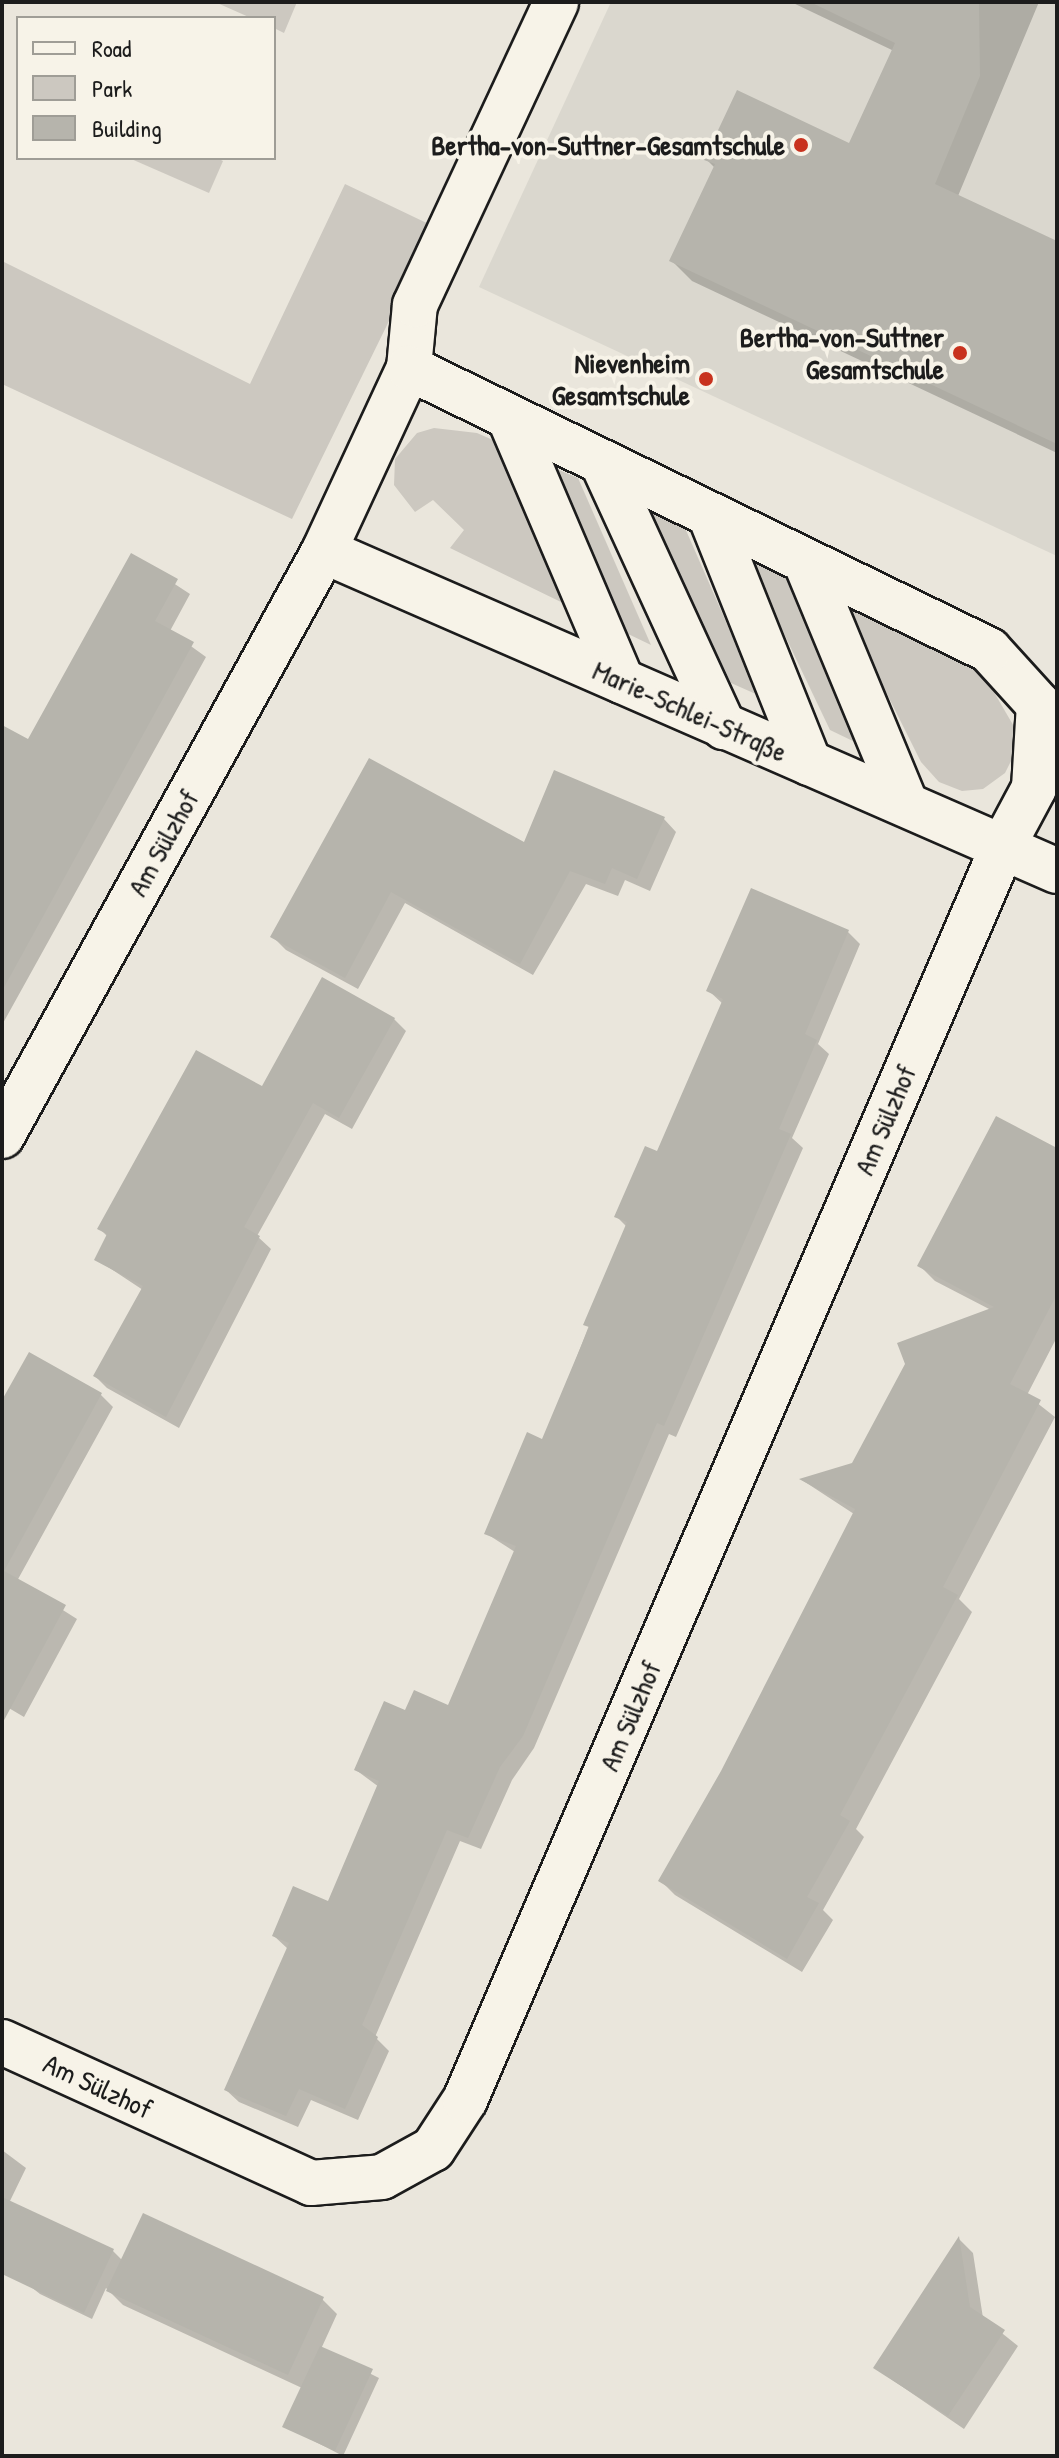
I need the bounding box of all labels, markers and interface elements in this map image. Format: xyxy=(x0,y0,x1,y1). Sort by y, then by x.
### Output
legend xyxy=(16,16,276,160)
text: Road xyxy=(92,32,131,64)
text: Park xyxy=(92,72,132,104)
text: Building xyxy=(92,112,162,144)
place label: Bertha-von-Suttner-Gesamtschule xyxy=(431,128,785,162)
marker: Bertha-von-Suttner-Gesamtschule xyxy=(792,136,810,154)
place label: Bertha-von-Suttner Gesamtschule xyxy=(740,320,944,386)
marker: Bertha-von-Suttner Gesamtschule xyxy=(951,344,969,362)
place label: Nievenheim Gesamtschule xyxy=(552,346,690,412)
marker: Nievenheim Gesamtschule xyxy=(697,370,715,388)
street label: Marie-Schlei-Straße xyxy=(588,653,792,769)
street label: Am Sülzhof xyxy=(120,784,206,902)
street label: Am Sülzhof xyxy=(847,1060,923,1180)
street label: Am Sülzhof xyxy=(592,1656,668,1776)
street label: Am Sülzhof xyxy=(38,2046,158,2126)

